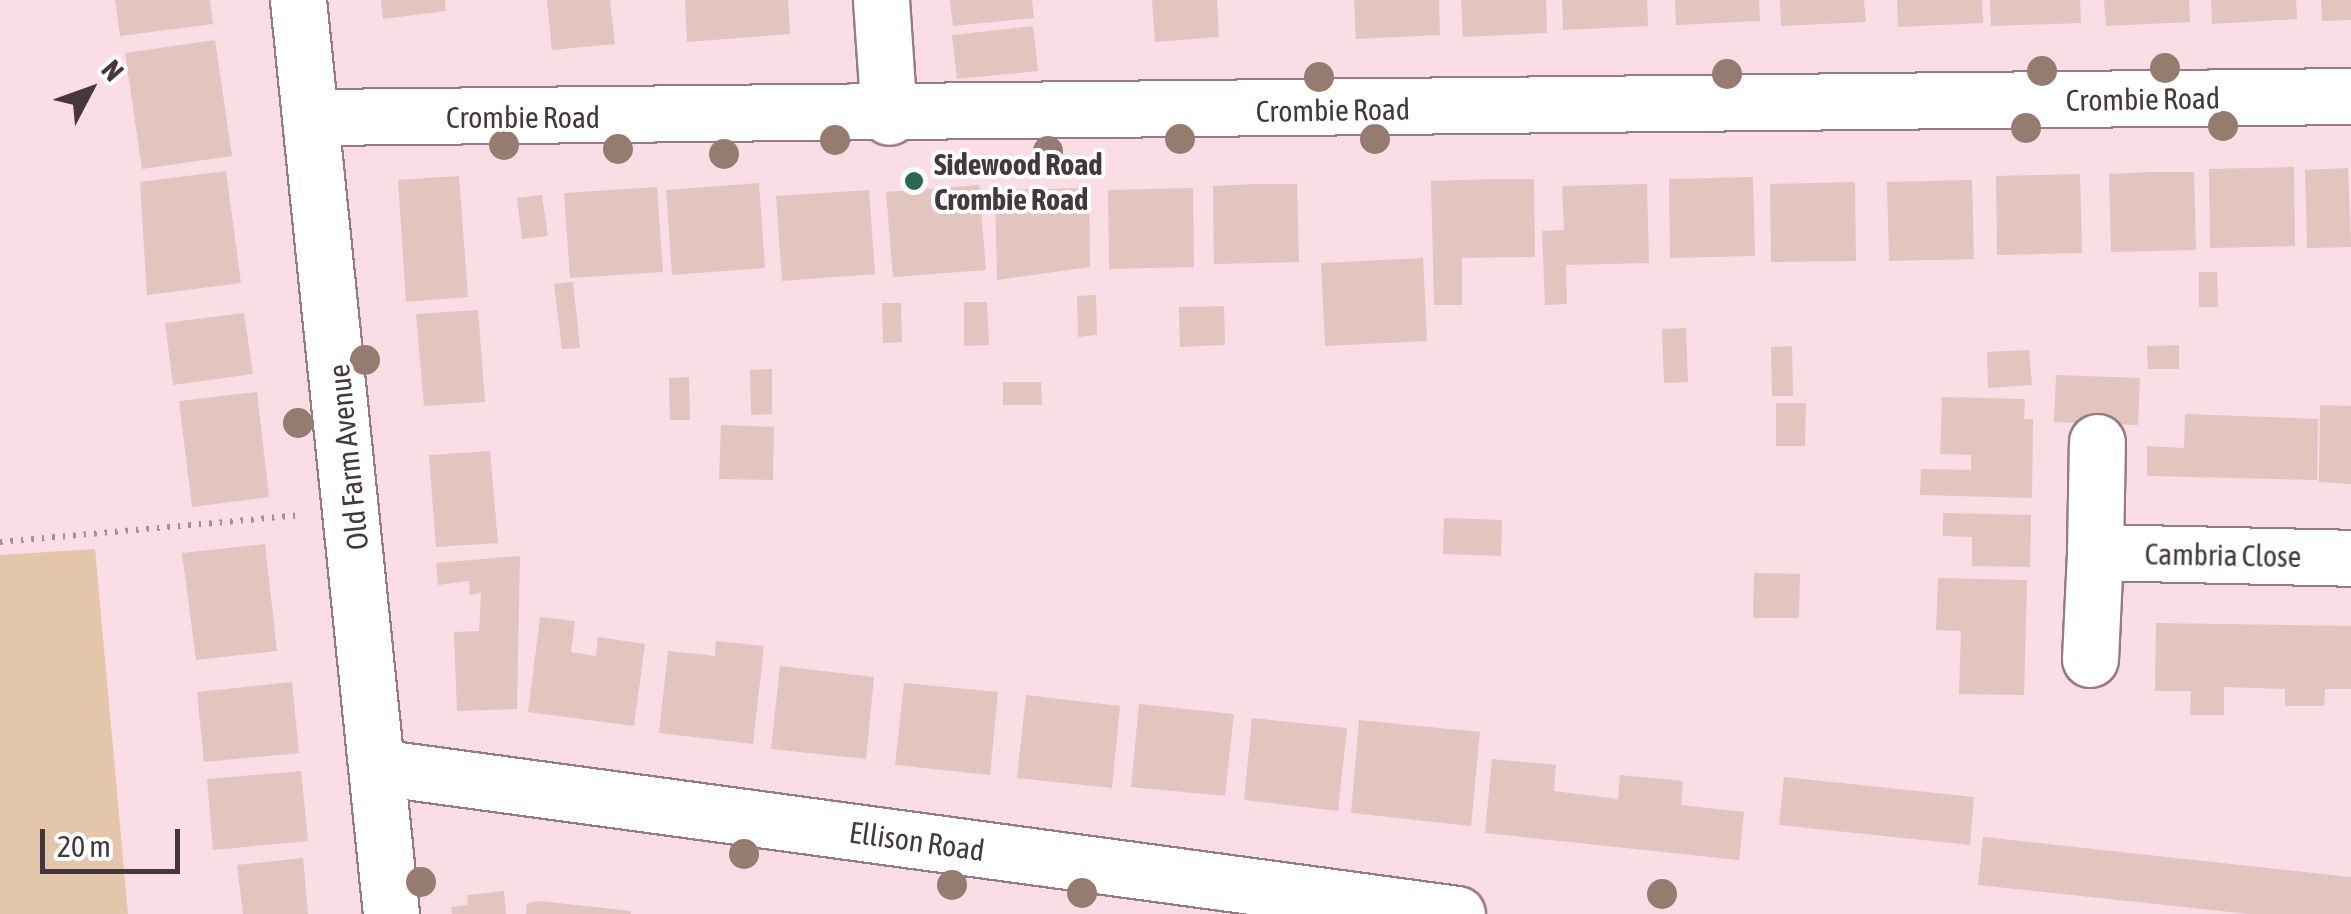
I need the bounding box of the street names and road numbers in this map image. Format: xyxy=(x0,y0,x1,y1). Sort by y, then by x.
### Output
street label: Crombie Road xyxy=(2066,80,2220,118)
street label: Crombie Road xyxy=(1256,91,1410,129)
street label: Crombie Road xyxy=(446,99,600,135)
street label: Old Farm Avenue xyxy=(320,362,376,552)
street label: Cambria Close xyxy=(2144,536,2302,574)
street label: Ellison Road xyxy=(847,814,987,868)

